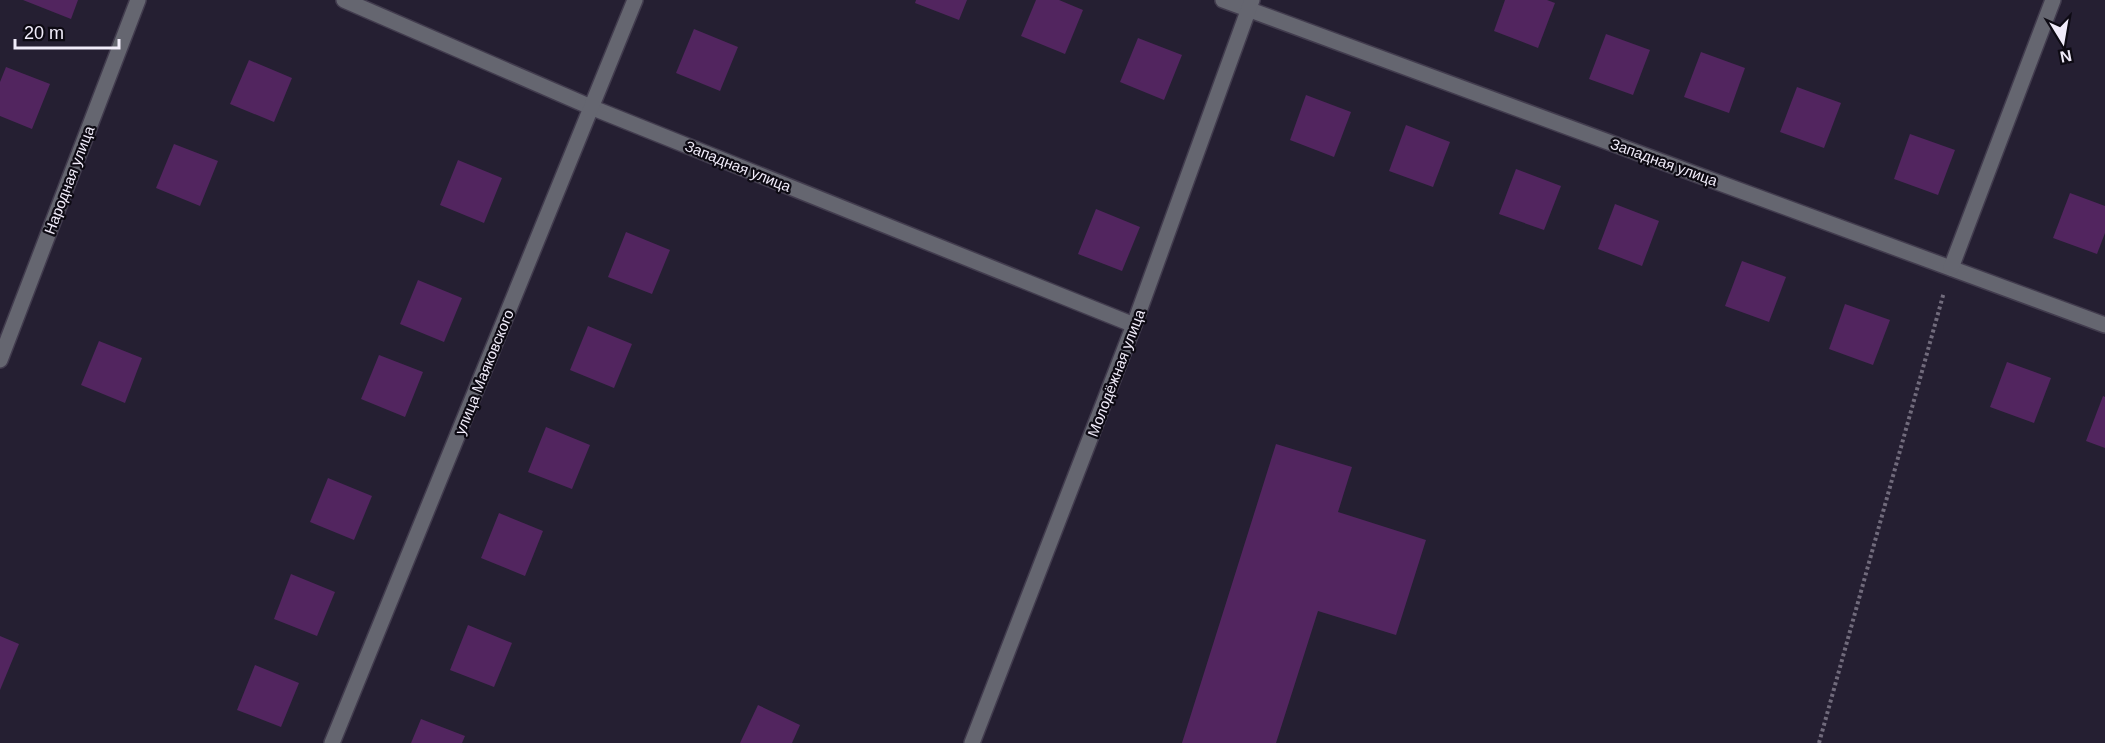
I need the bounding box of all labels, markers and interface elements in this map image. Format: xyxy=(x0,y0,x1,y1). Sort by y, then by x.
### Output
scale bar xyxy=(15,12,118,50)
north arrow xyxy=(2033,12,2093,72)
text: 20 m xyxy=(24,23,64,43)
text: N xyxy=(2058,47,2073,66)
street label: Народная улица xyxy=(41,123,98,236)
street label: Западная улица xyxy=(1608,135,1721,189)
street label: Западная улица xyxy=(683,137,794,195)
street label: Молодёжная улица xyxy=(1084,306,1148,439)
street label: улица Маяковского xyxy=(451,307,517,437)

